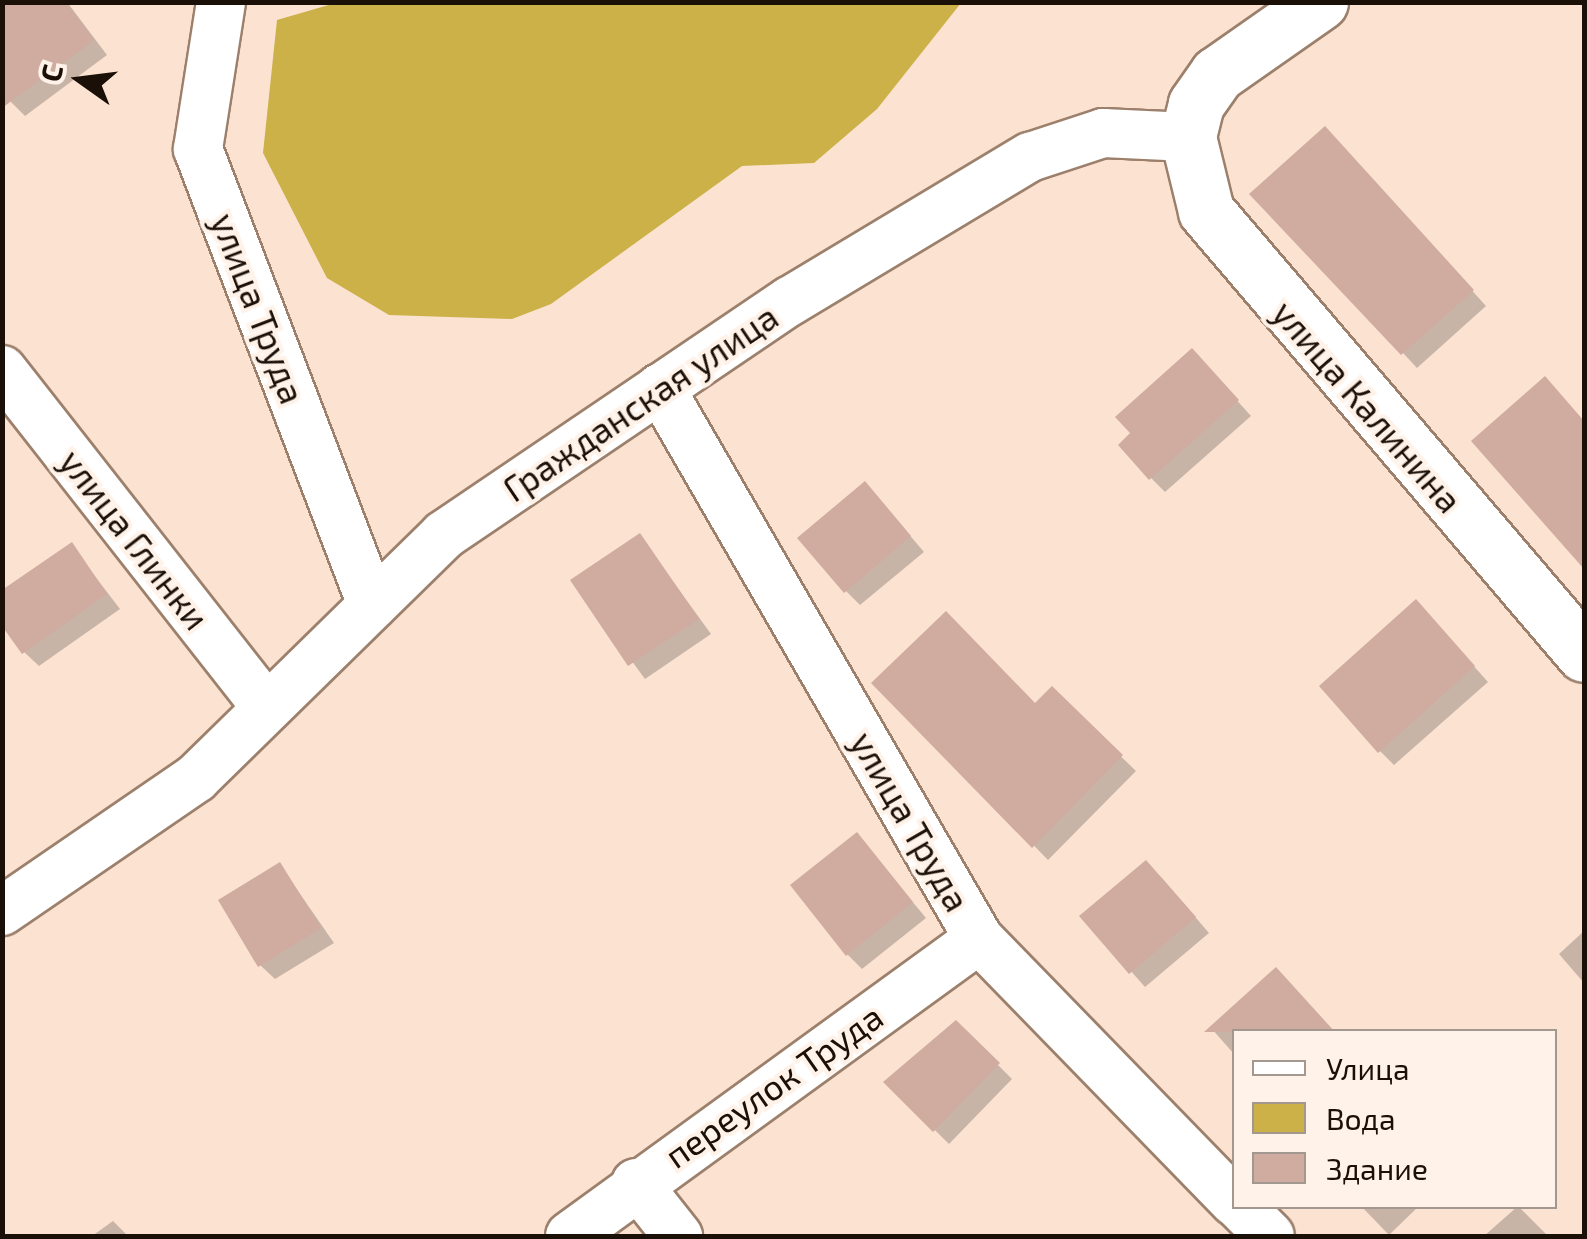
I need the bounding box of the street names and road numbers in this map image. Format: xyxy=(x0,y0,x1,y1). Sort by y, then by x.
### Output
street label: улица Труда xyxy=(204,207,314,409)
street label: улица Калинина xyxy=(1265,292,1471,520)
street label: Гражданская улица xyxy=(495,295,785,509)
street label: улица Глинки xyxy=(52,441,218,637)
street label: улица Труда xyxy=(843,724,979,918)
street label: переулок Труда xyxy=(656,994,890,1176)

